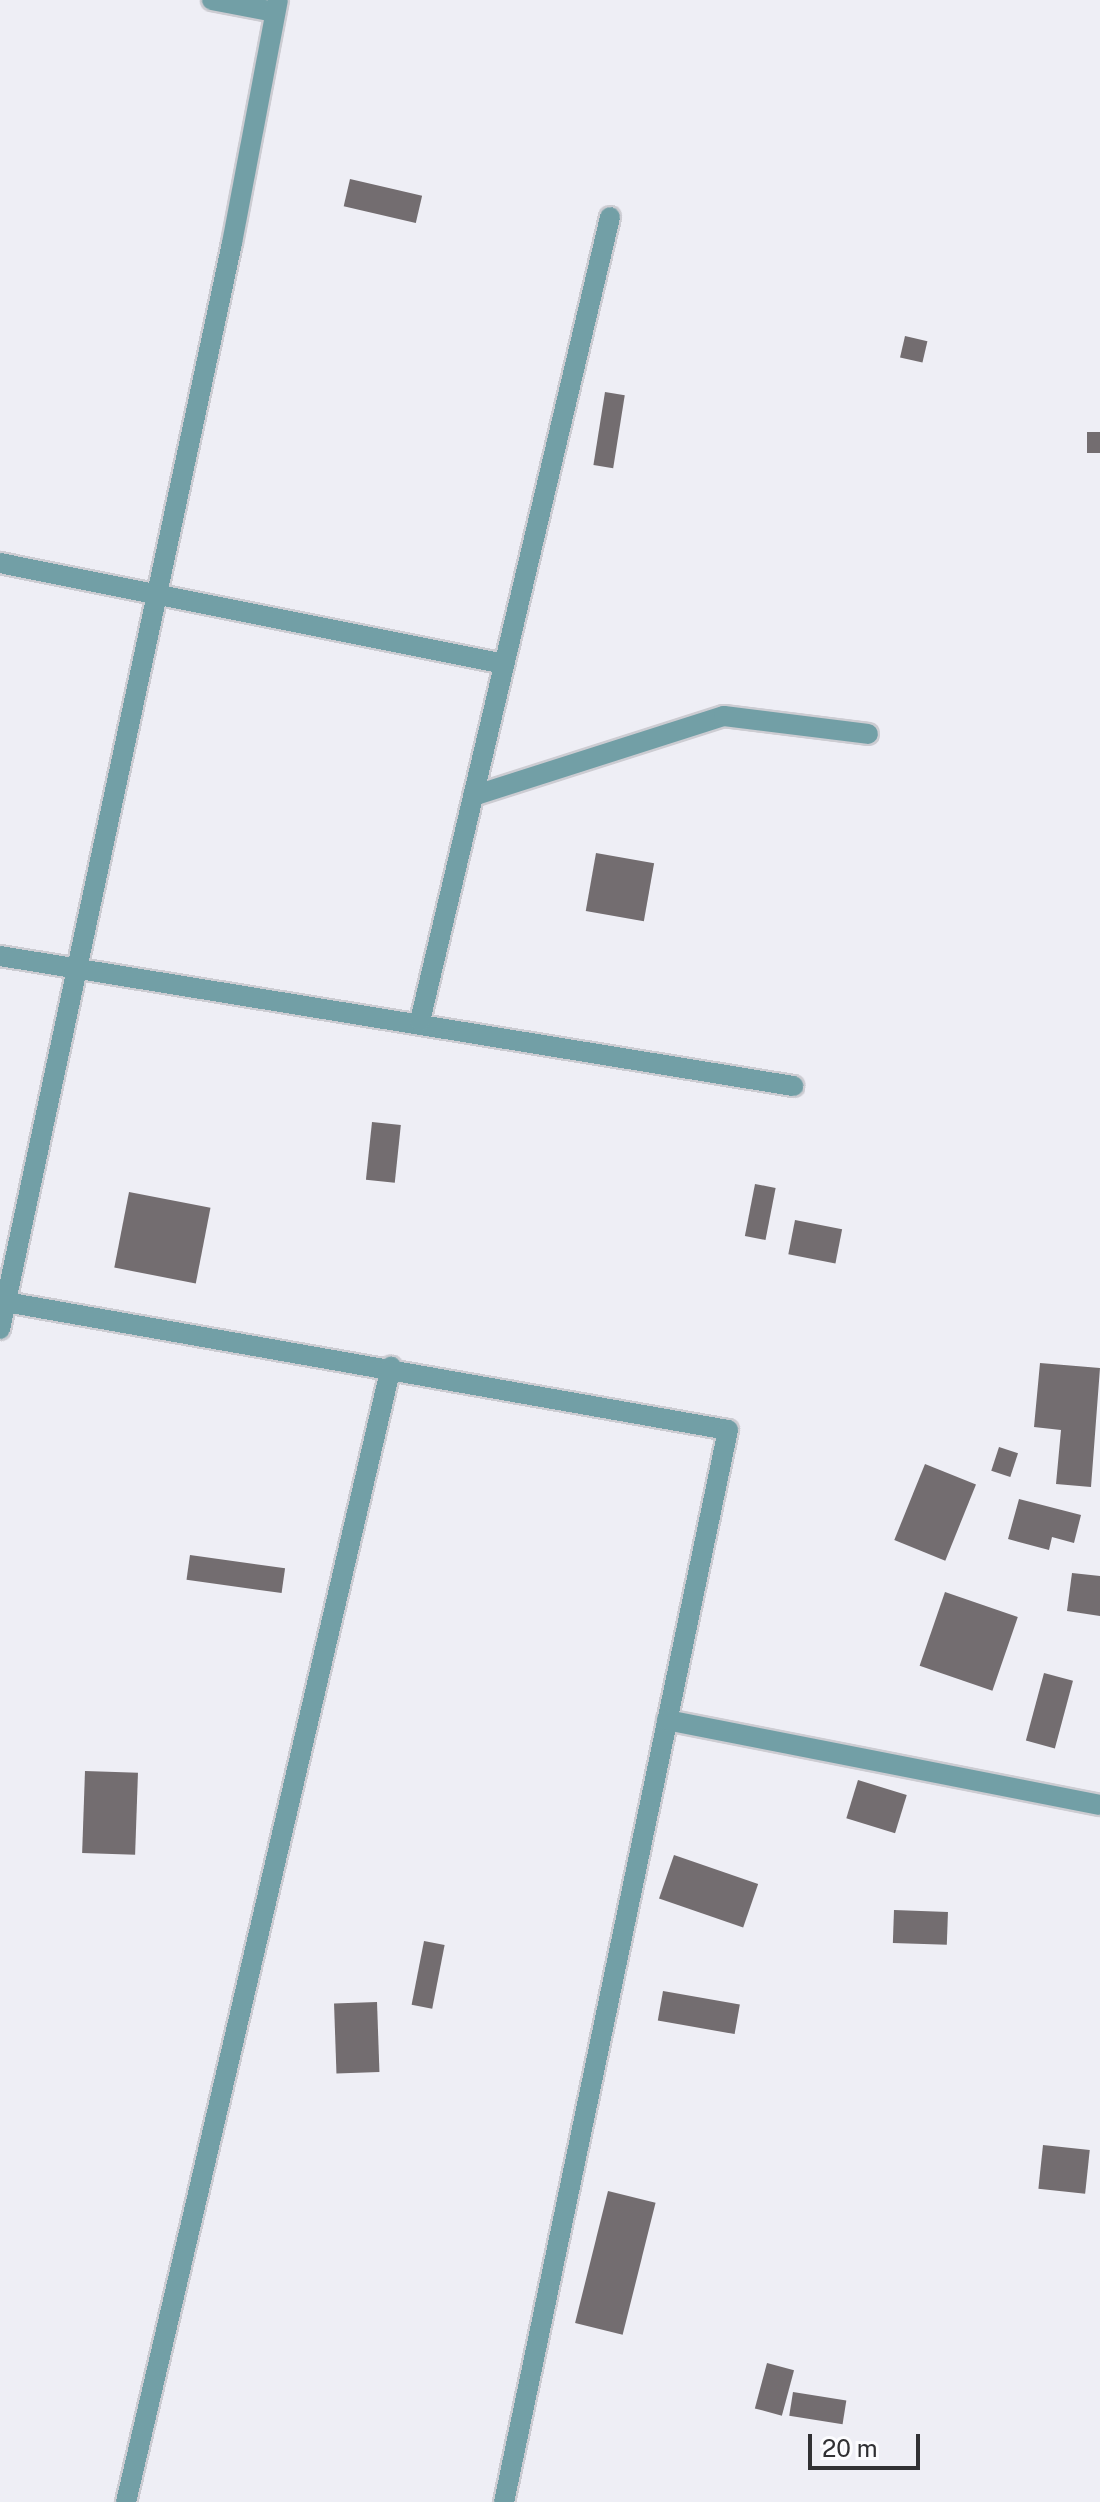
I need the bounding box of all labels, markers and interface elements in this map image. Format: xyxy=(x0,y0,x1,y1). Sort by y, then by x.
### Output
scale bar xyxy=(812,2418,924,2468)
text: 20 m xyxy=(822,2434,878,2462)

